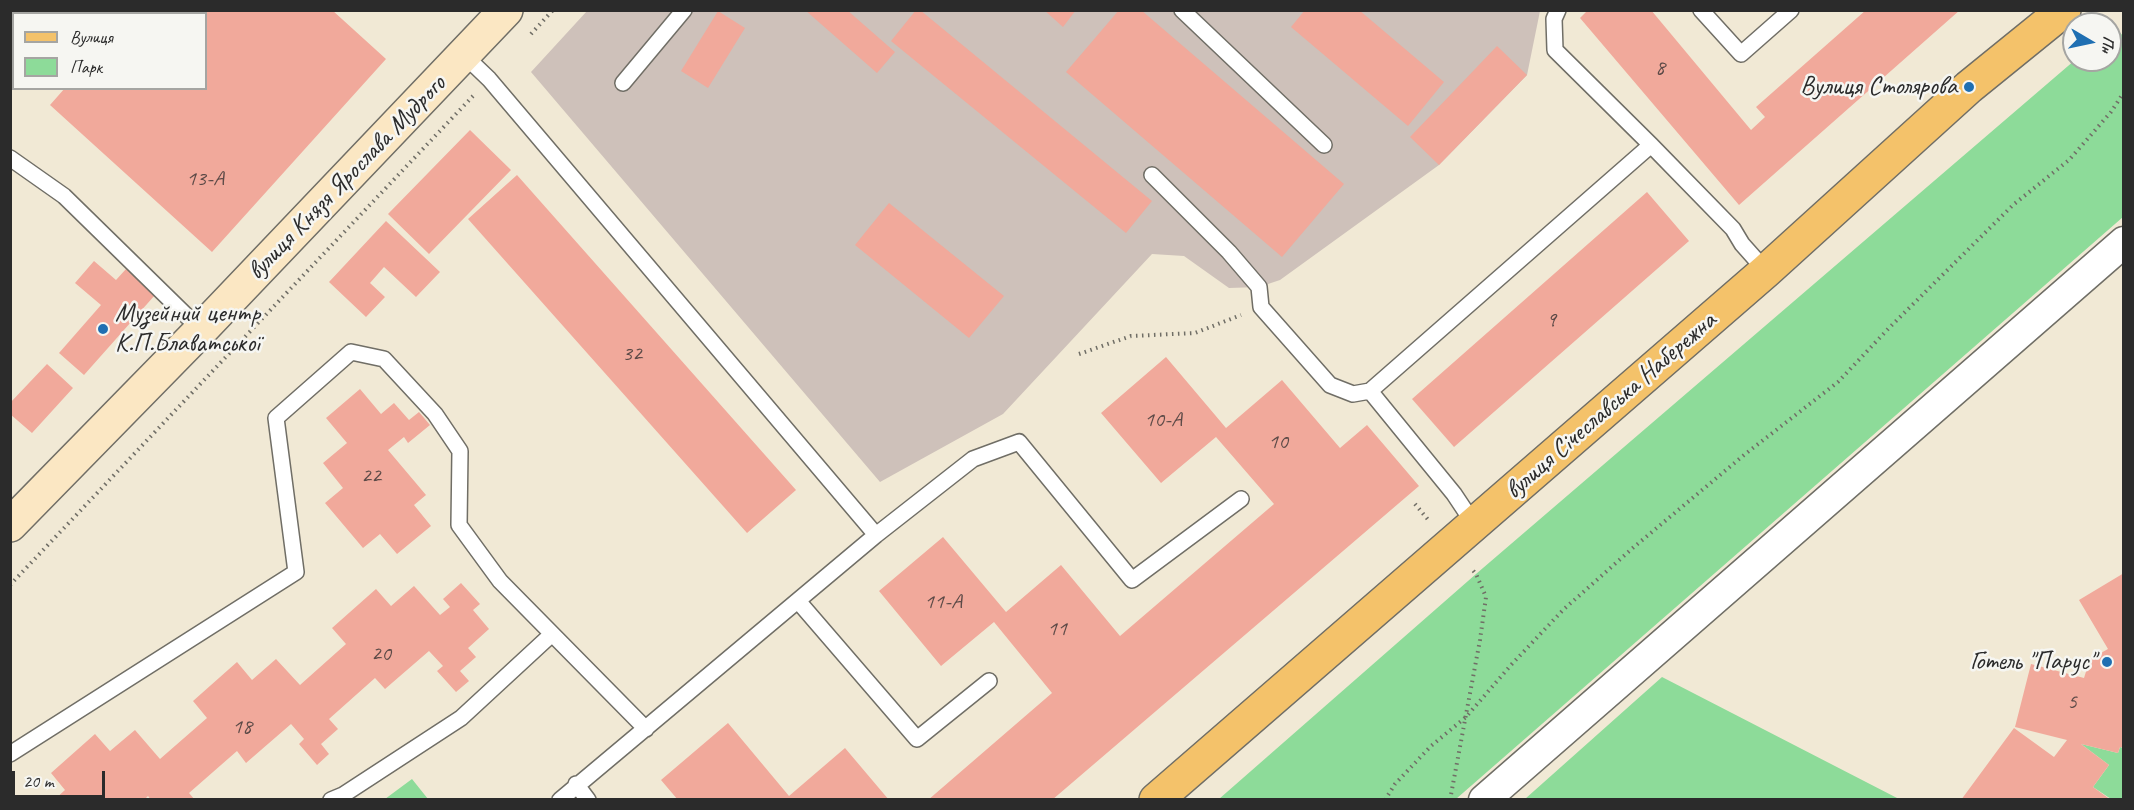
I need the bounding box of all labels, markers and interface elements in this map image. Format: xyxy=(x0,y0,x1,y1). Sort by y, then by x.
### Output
legend xyxy=(12,12,207,90)
north arrow xyxy=(2062,12,2122,72)
text: Вулиця xyxy=(70,26,113,48)
text: Пн xyxy=(2097,35,2119,54)
house number: 8 xyxy=(1655,55,1665,81)
text: Парк xyxy=(70,56,102,78)
street label: вулиця Князя Ярослава Мудрого xyxy=(241,69,453,287)
place label: Вулиця Столярова xyxy=(1800,71,1957,103)
marker: Вулиця Столярова xyxy=(1962,80,1976,94)
house number: 13-А xyxy=(186,166,224,192)
place label: Музейний центр К.П.Блаватської xyxy=(115,298,260,360)
street label: вулиця Січеславська Набережна xyxy=(1499,306,1723,506)
house number: 9 xyxy=(1546,307,1556,333)
marker: Музейний центр К.П.Блаватської xyxy=(96,322,110,336)
house number: 32 xyxy=(622,341,642,367)
house number: 10-А xyxy=(1144,407,1182,433)
house number: 10 xyxy=(1268,429,1288,455)
house number: 22 xyxy=(361,463,381,489)
house number: 11-А xyxy=(924,589,962,615)
house number: 11 xyxy=(1047,616,1067,642)
house number: 20 xyxy=(371,641,391,667)
place label: Готель "Парус" xyxy=(1970,646,2095,678)
marker: Готель "Парус" xyxy=(2100,655,2114,669)
house number: 5 xyxy=(2067,689,2077,715)
house number: 18 xyxy=(232,714,252,740)
scale bar xyxy=(15,759,108,797)
text: 20 m xyxy=(23,770,54,792)

